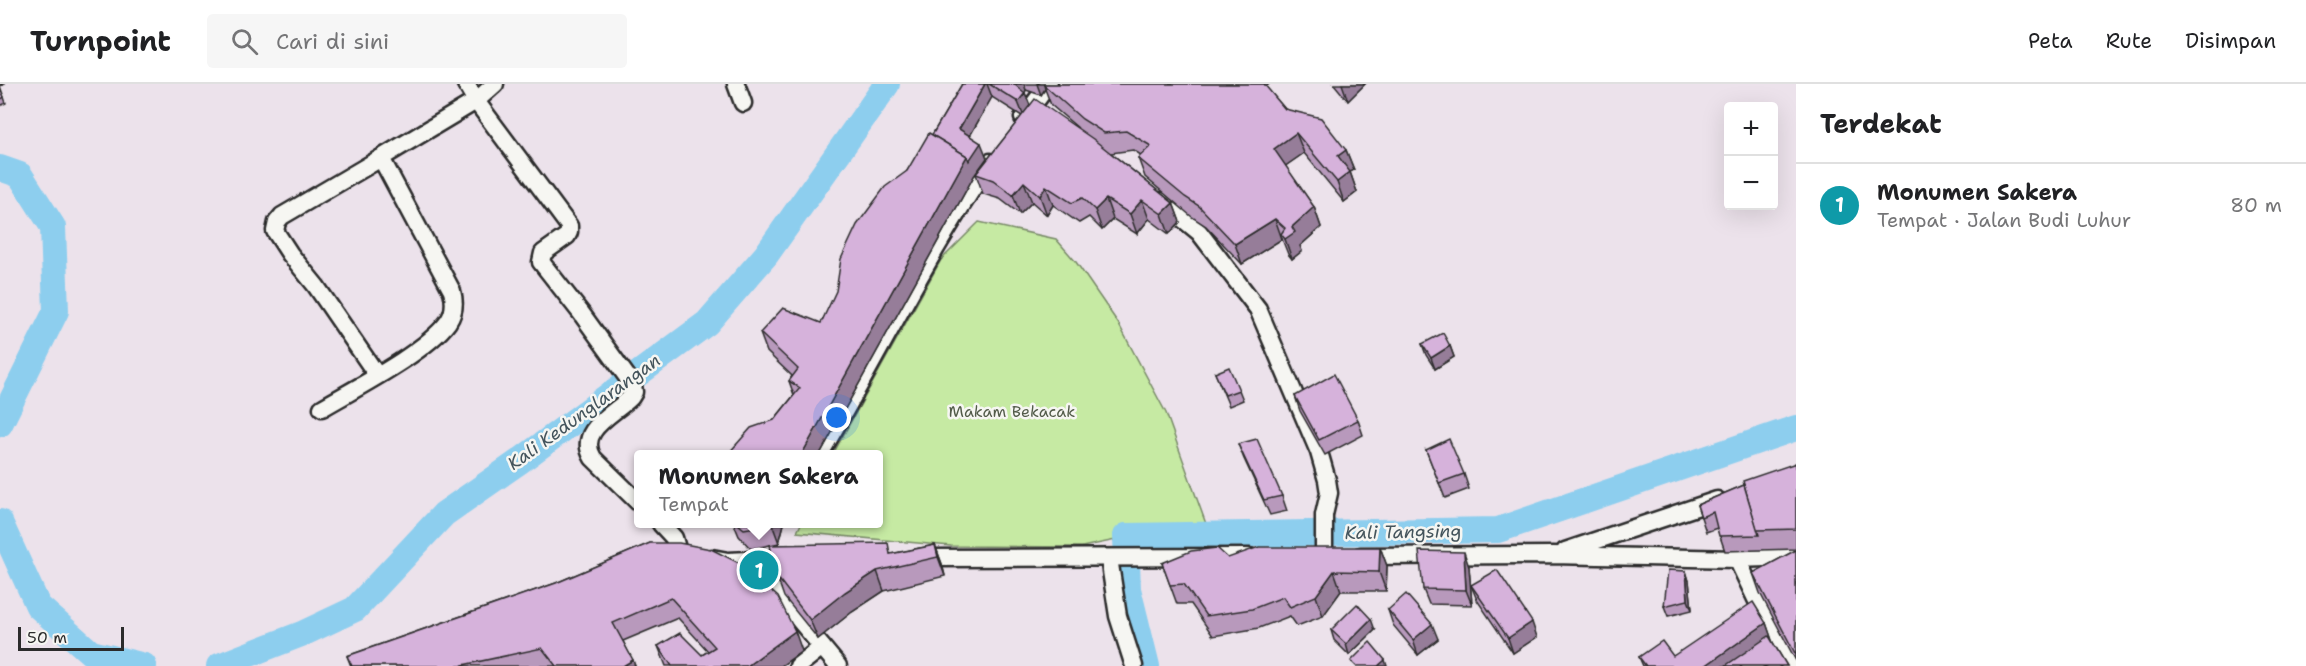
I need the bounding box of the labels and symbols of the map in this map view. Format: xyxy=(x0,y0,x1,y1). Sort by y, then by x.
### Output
water label: Kali Kedunglarangan xyxy=(503,348,665,476)
park label: Makam Bekacak xyxy=(949,401,1075,422)
your location xyxy=(822,403,851,432)
water label: Kali Tangsing xyxy=(1344,519,1462,545)
pin: 1 xyxy=(740,548,778,592)
scale bar xyxy=(18,624,124,652)

